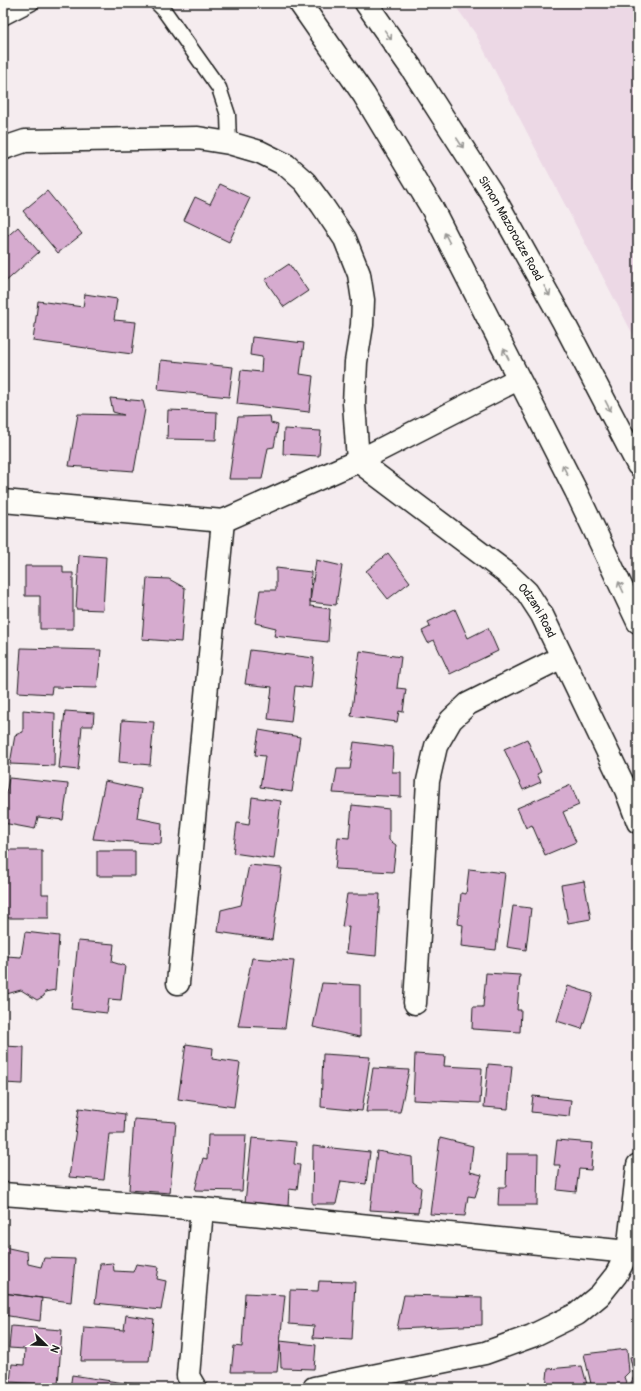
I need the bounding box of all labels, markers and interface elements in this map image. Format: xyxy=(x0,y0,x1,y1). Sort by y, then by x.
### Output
one-way arrow xyxy=(384,29,392,40)
one-way arrow xyxy=(456,137,464,148)
street label: Simon Mazorodze Road xyxy=(475,173,547,284)
one-way arrow xyxy=(443,233,450,245)
one-way arrow xyxy=(544,285,551,297)
one-way arrow xyxy=(501,349,509,361)
one-way arrow xyxy=(604,400,612,412)
one-way arrow xyxy=(561,464,568,476)
street label: Odzani Road xyxy=(515,580,559,640)
one-way arrow xyxy=(617,582,624,594)
north arrow xyxy=(26,1325,66,1365)
text: N xyxy=(47,1343,62,1355)

